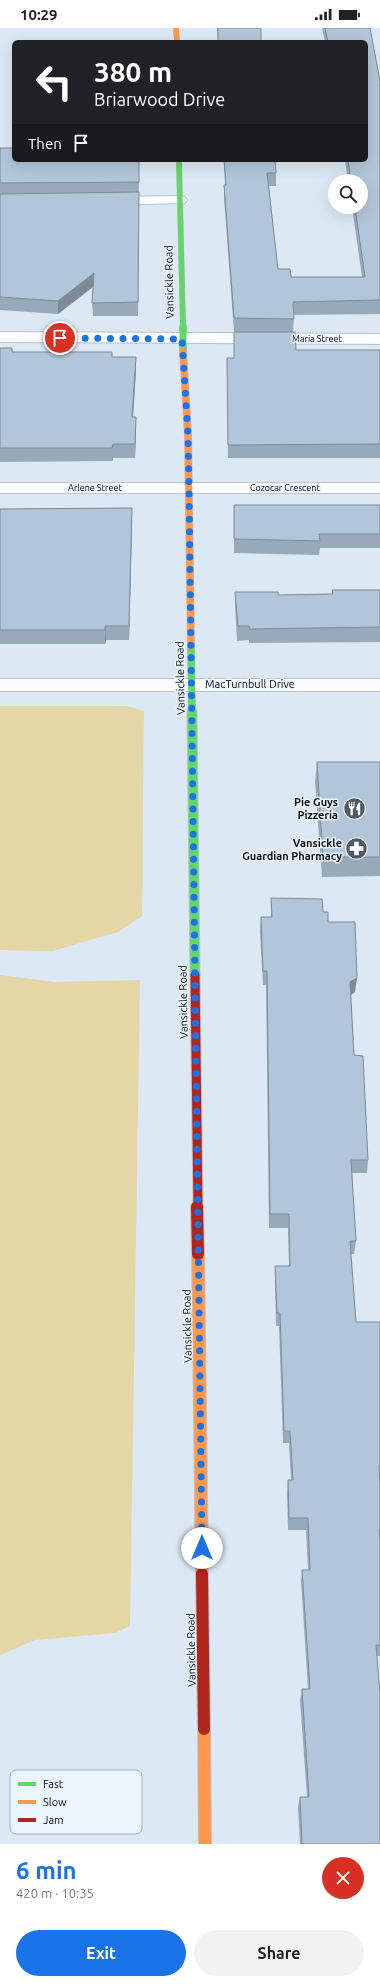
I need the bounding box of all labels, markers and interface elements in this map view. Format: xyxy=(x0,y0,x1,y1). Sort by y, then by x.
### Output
text: 10:29 xyxy=(20,6,58,23)
icon: left xyxy=(28,56,80,108)
text: 380 m xyxy=(94,56,172,87)
text: Briarwood Drive xyxy=(94,89,225,109)
icon: arrive xyxy=(70,132,92,154)
text: Then xyxy=(28,135,62,152)
map controls xyxy=(328,174,368,214)
button: search xyxy=(328,174,368,214)
street label: Vansickle Road xyxy=(162,245,176,319)
pin xyxy=(43,321,77,355)
icon: arrive xyxy=(49,327,71,349)
street label: Maria Street xyxy=(292,334,342,344)
street label: Arlene Street xyxy=(68,483,122,493)
street label: Cozocar Crescent xyxy=(250,483,320,493)
street label: Vansickle Road xyxy=(173,641,187,715)
street label: MacTurnbull Drive xyxy=(205,678,295,690)
restaurant icon: Pie Guys Pizzeria xyxy=(341,795,367,821)
place label: Pie Guys Pizzeria xyxy=(294,796,338,821)
pharmacy icon: Vansickle Guardian Pharmacy xyxy=(344,836,370,862)
place label: Vansickle Guardian Pharmacy xyxy=(242,837,342,862)
street label: Vansickle Road xyxy=(176,965,190,1039)
street label: Vansickle Road xyxy=(180,1289,194,1363)
position arrow xyxy=(181,1527,223,1569)
street label: Vansickle Road xyxy=(184,1613,198,1687)
legend xyxy=(10,1770,142,1834)
text: Fast xyxy=(43,1778,64,1790)
text: Slow xyxy=(43,1796,67,1808)
text: Jam xyxy=(43,1814,64,1826)
text: 6 min xyxy=(16,1857,77,1884)
button: close xyxy=(322,1857,364,1899)
text: 420 m · 10:35 xyxy=(16,1886,94,1900)
button: Exit xyxy=(16,1930,186,1976)
button: Share xyxy=(194,1930,364,1976)

